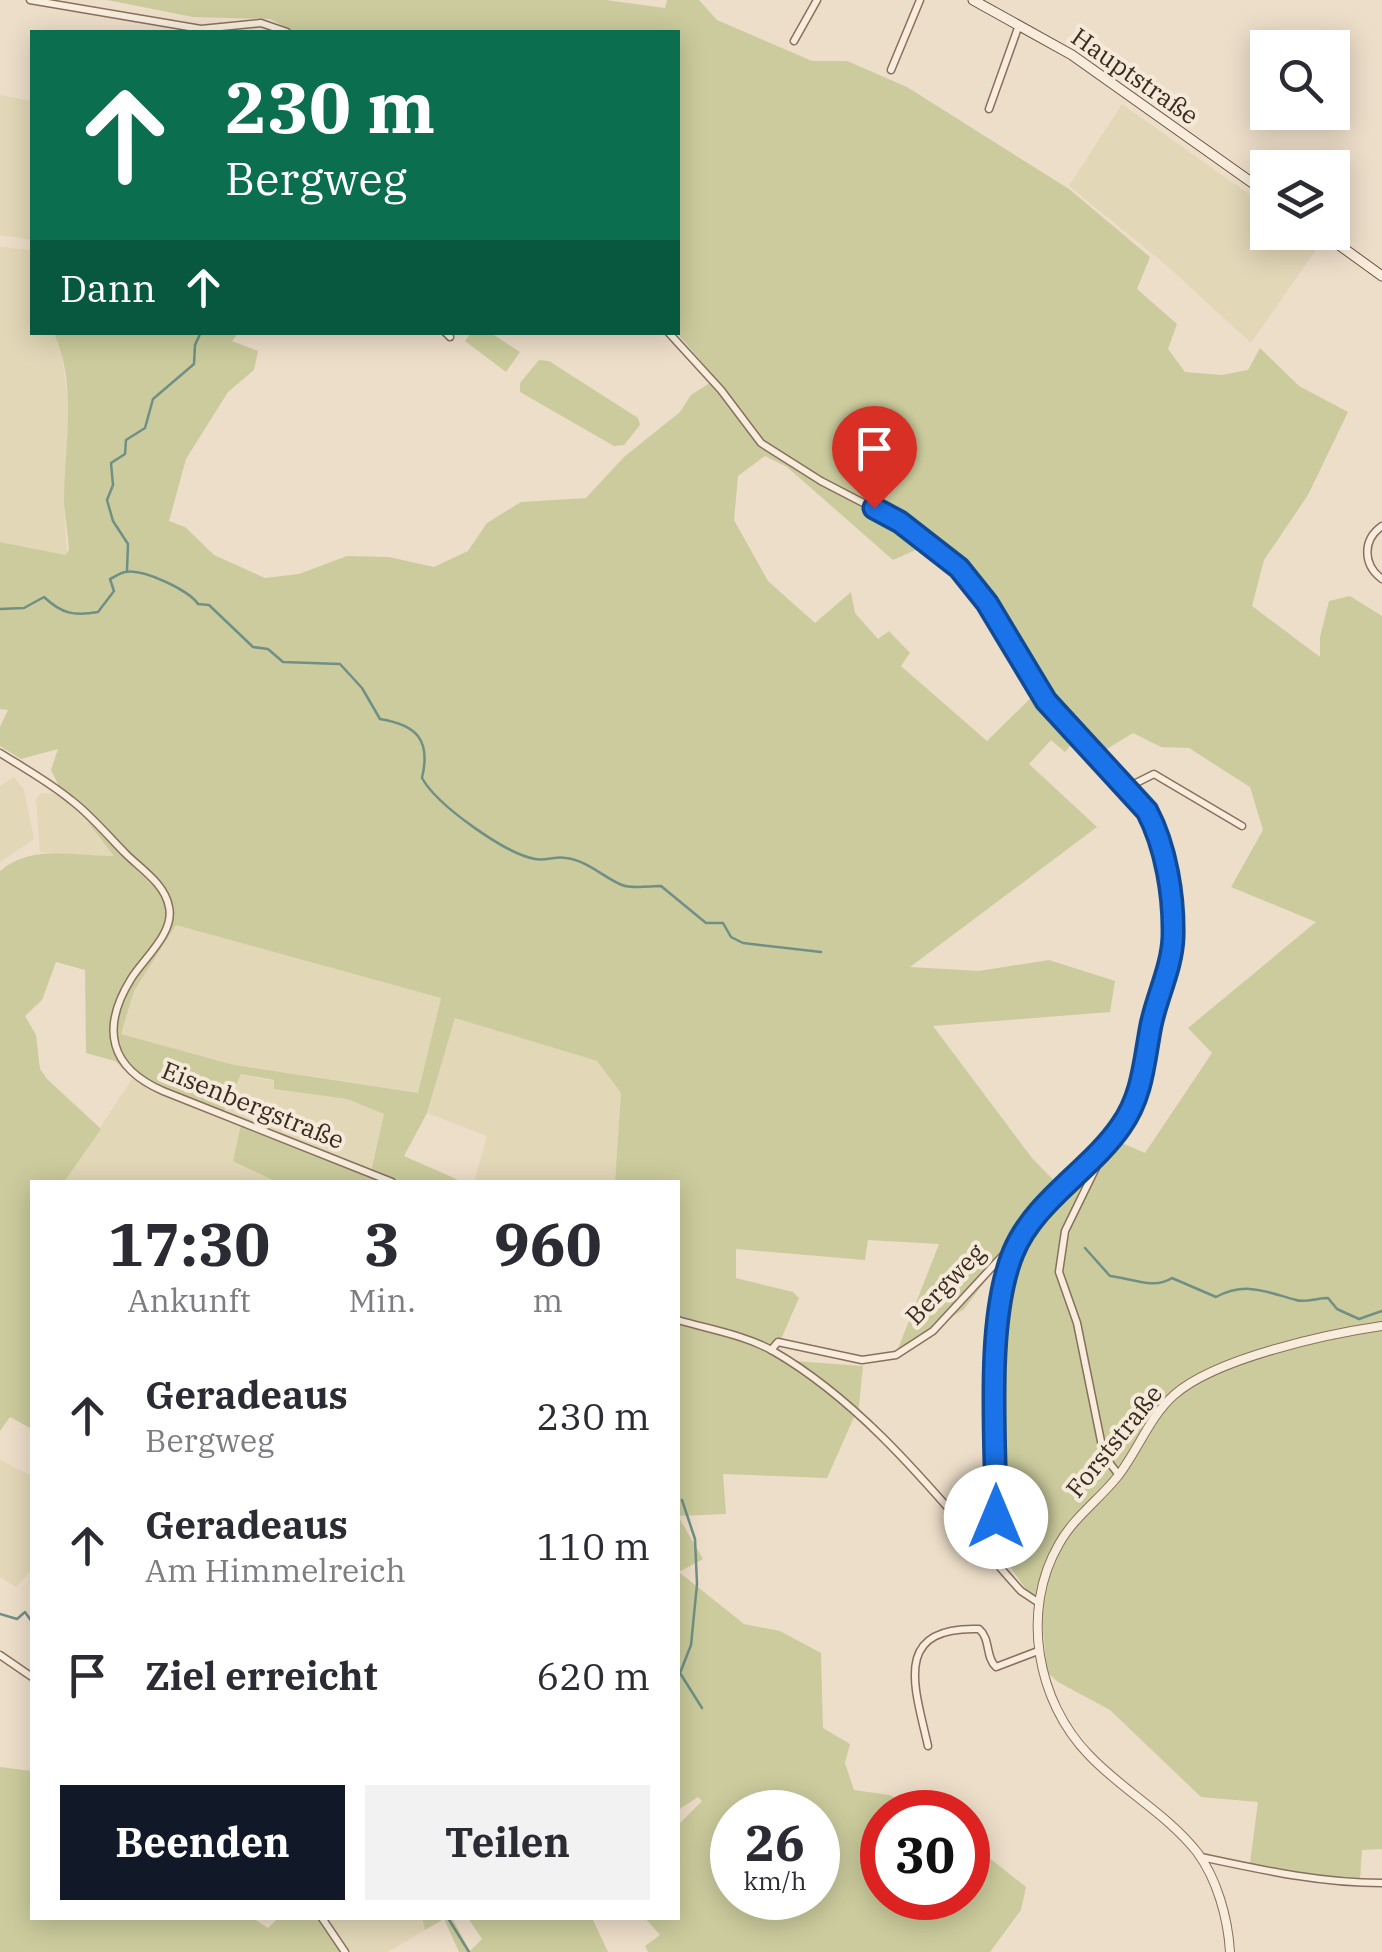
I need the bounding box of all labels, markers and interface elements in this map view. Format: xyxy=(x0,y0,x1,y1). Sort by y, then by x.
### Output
street label: Hauptstraße xyxy=(1065,20,1205,132)
map controls xyxy=(1250,30,1350,250)
button: search xyxy=(1250,30,1350,130)
text: 230 m xyxy=(225,61,435,152)
icon: ahead xyxy=(60,70,190,200)
text: Bergweg xyxy=(225,149,407,207)
button: layers xyxy=(1250,150,1350,250)
icon: ahead xyxy=(176,260,231,315)
text: Dann xyxy=(60,263,156,312)
pin xyxy=(832,406,917,509)
icon: arrive xyxy=(847,421,902,476)
street label: Eisenbergstraße xyxy=(157,1053,349,1156)
text: 17:30 xyxy=(108,1204,270,1283)
text: 3 xyxy=(364,1204,400,1283)
text: 960 xyxy=(494,1204,602,1283)
street label: Bergweg xyxy=(898,1236,992,1332)
text: Ankunft xyxy=(128,1279,251,1321)
text: Min. xyxy=(348,1279,416,1321)
text: m xyxy=(533,1279,563,1321)
text: Geradeaus xyxy=(145,1370,348,1419)
street label: Forststraße xyxy=(1058,1378,1169,1504)
icon: ahead xyxy=(60,1388,115,1443)
text: 230 m xyxy=(537,1391,650,1440)
text: Bergweg xyxy=(145,1419,275,1461)
position arrow xyxy=(944,1465,1048,1569)
text: Geradeaus xyxy=(145,1500,348,1549)
icon: ahead xyxy=(60,1518,115,1573)
text: 110 m xyxy=(537,1521,650,1570)
text: Am Himmelreich xyxy=(145,1549,406,1591)
icon: arrive xyxy=(60,1648,115,1703)
text: Ziel erreicht xyxy=(145,1651,378,1700)
text: 620 m xyxy=(537,1651,650,1700)
button: Beenden xyxy=(60,1785,345,1900)
button: Teilen xyxy=(365,1785,650,1900)
speed limit sign: 30 xyxy=(860,1790,990,1920)
text: 26 xyxy=(745,1810,805,1875)
text: km/h xyxy=(743,1864,807,1897)

